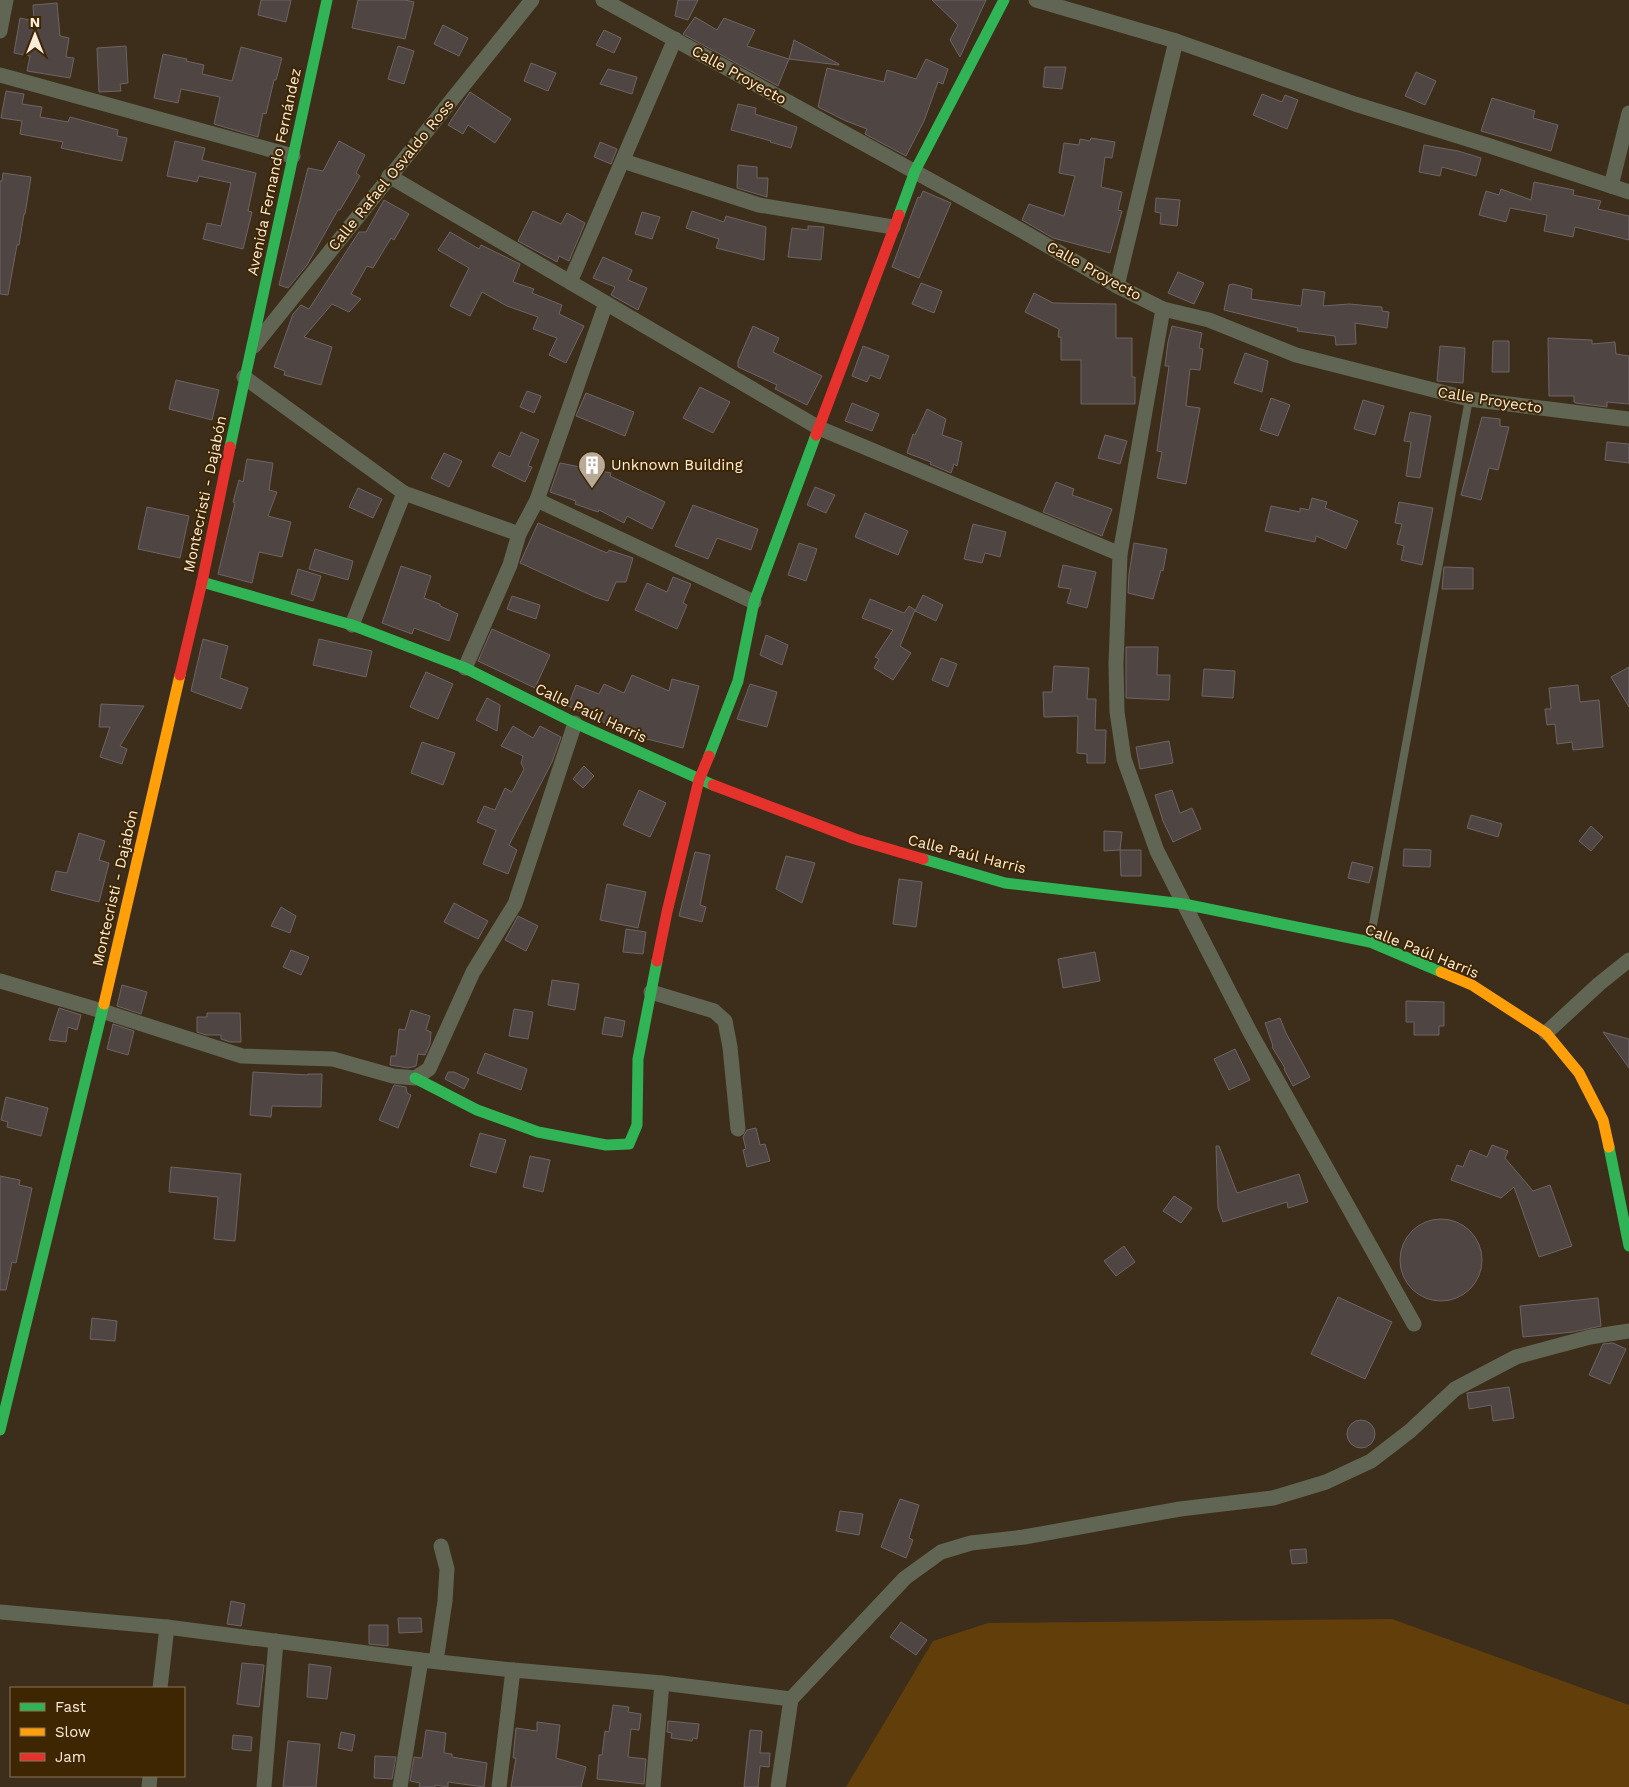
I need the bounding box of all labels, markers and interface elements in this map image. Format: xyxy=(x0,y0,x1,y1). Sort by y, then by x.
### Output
north arrow xyxy=(10,10,60,60)
text: N xyxy=(30,14,40,30)
street label: Calle Proyecto xyxy=(688,42,790,108)
street label: Avenida Fernando Fernández xyxy=(243,67,305,277)
street label: Calle Rafael Osvaldo Ross xyxy=(324,96,458,254)
street label: Calle Proyecto xyxy=(1043,238,1145,304)
street label: Calle Proyecto xyxy=(1436,383,1544,417)
street label: Montecristi - Dajabón xyxy=(180,414,230,574)
building icon: Unknown Building xyxy=(577,450,607,489)
place label: Unknown Building xyxy=(611,456,743,474)
street label: Calle Paúl Harris xyxy=(532,679,650,747)
street label: Montecristi - Dajabón xyxy=(88,808,142,968)
street label: Calle Paúl Harris xyxy=(906,831,1028,877)
street label: Calle Paúl Harris xyxy=(1362,920,1482,982)
legend xyxy=(10,1687,185,1777)
text: Fast xyxy=(55,1698,87,1716)
text: Slow xyxy=(55,1723,91,1741)
text: Jam xyxy=(55,1748,86,1766)

